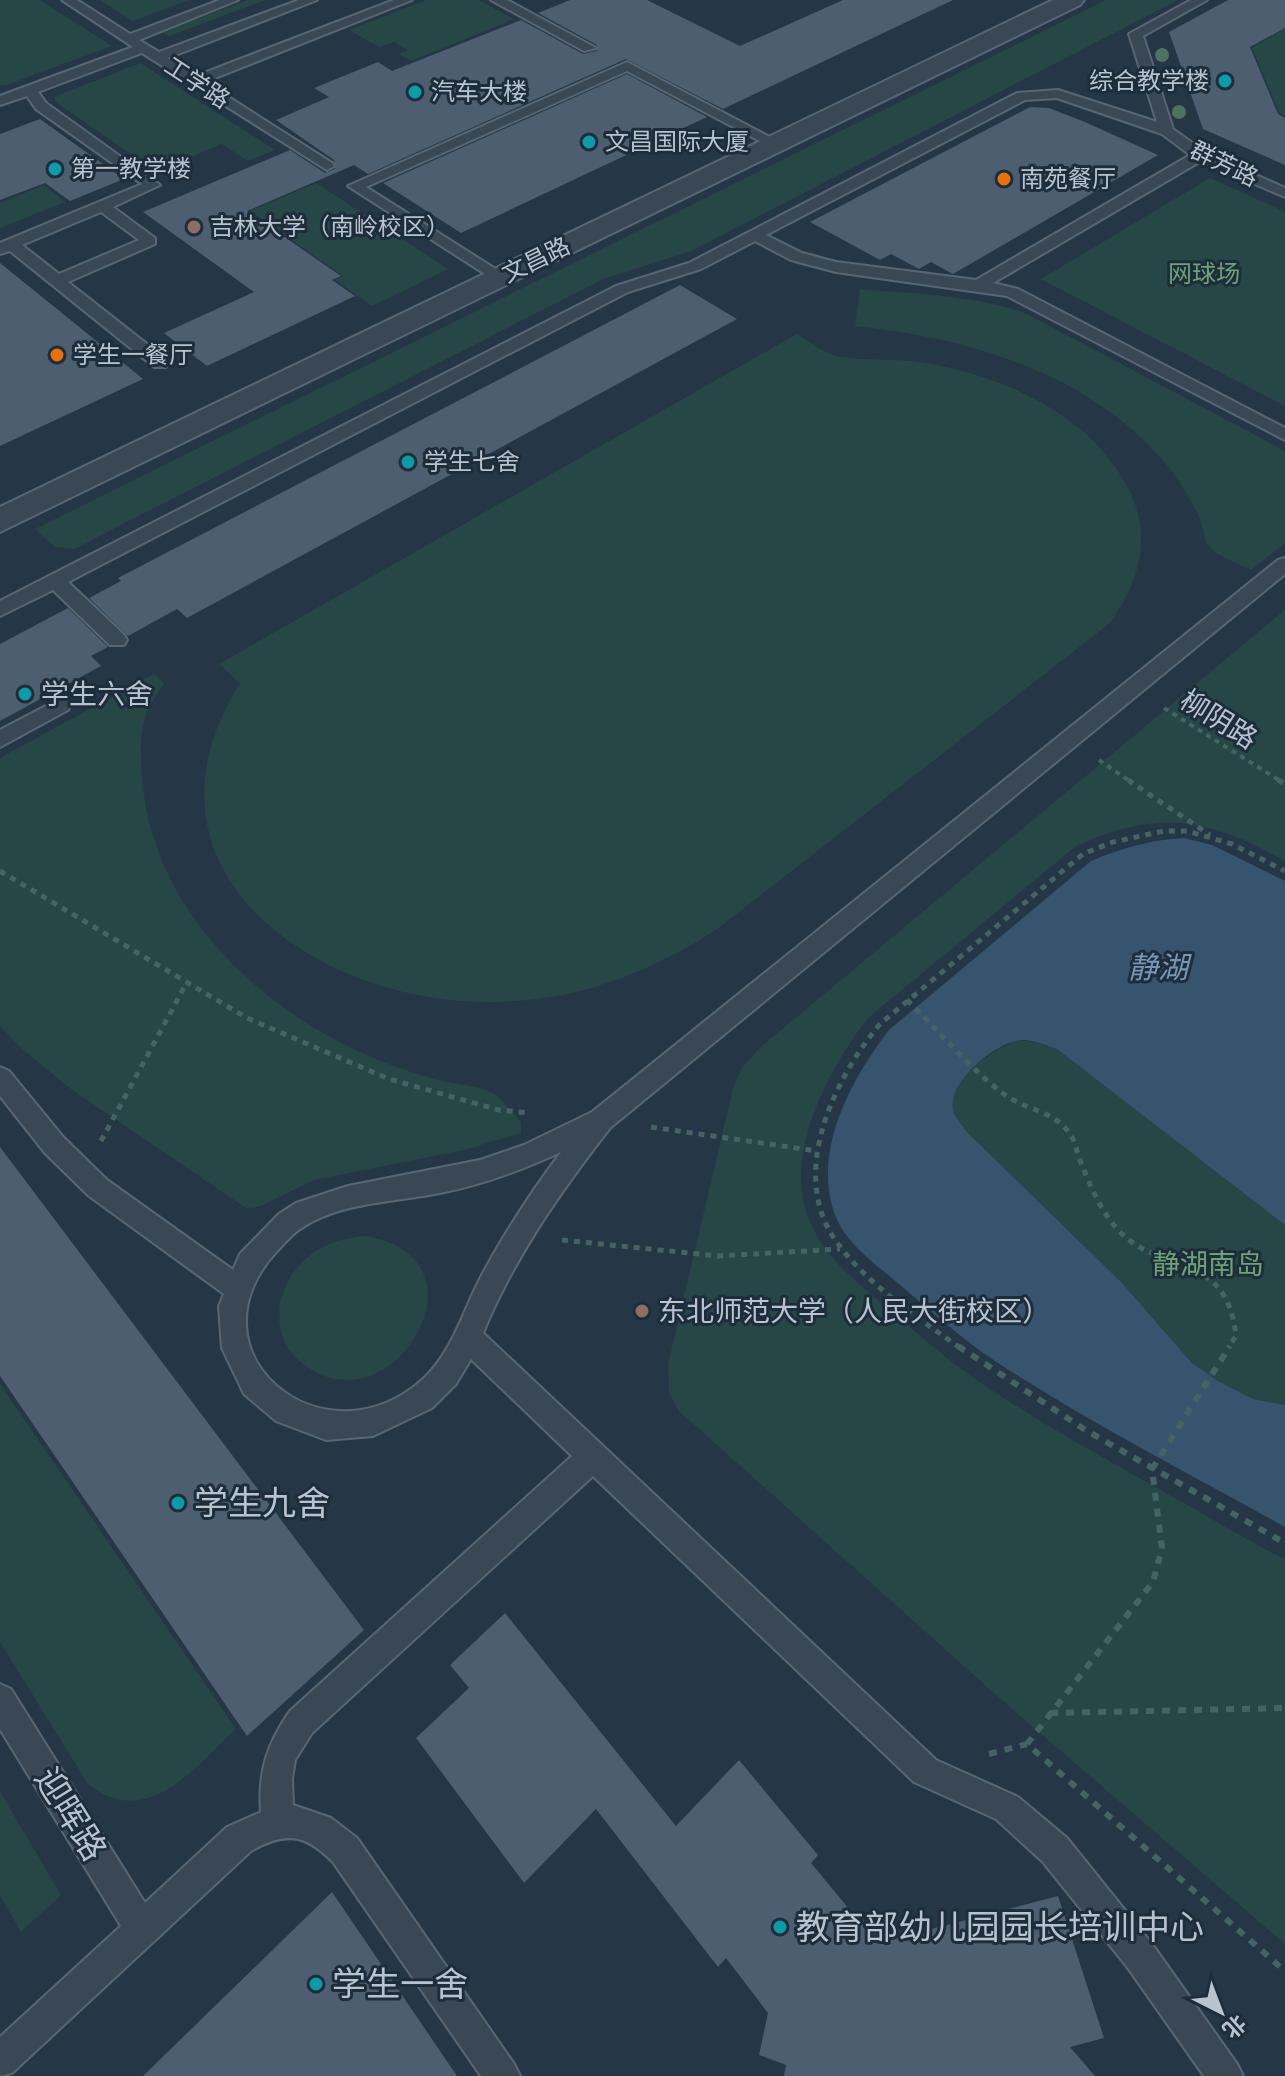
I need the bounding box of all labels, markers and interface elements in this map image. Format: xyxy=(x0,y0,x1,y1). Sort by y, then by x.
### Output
street label: 工学路 xyxy=(159,51,235,115)
place label: 综合教学楼 xyxy=(1089,66,1209,96)
marker: 综合教学楼 xyxy=(1216,72,1234,90)
place label: 汽车大楼 xyxy=(431,77,527,107)
marker: 汽车大楼 xyxy=(406,83,424,101)
place label: 文昌国际大厦 xyxy=(605,127,749,157)
marker: 文昌国际大厦 xyxy=(580,133,598,151)
street label: 群芳路 xyxy=(1185,135,1263,193)
place label: 第一教学楼 xyxy=(71,154,191,184)
marker: 第一教学楼 xyxy=(46,160,64,178)
place label: 南苑餐厅 xyxy=(1020,164,1116,194)
marker: 南苑餐厅 xyxy=(995,170,1013,188)
place label: 吉林大学（南岭校区） xyxy=(210,212,450,242)
marker: 吉林大学（南岭校区） xyxy=(185,218,203,236)
street label: 文昌路 xyxy=(497,231,575,289)
park label: 网球场 xyxy=(1168,259,1240,289)
place label: 学生一餐厅 xyxy=(73,340,193,370)
marker: 学生一餐厅 xyxy=(48,346,66,364)
place label: 学生七舍 xyxy=(424,447,520,477)
marker: 学生七舍 xyxy=(399,453,417,471)
place label: 学生六舍 xyxy=(41,678,153,712)
street label: 柳阴路 xyxy=(1174,683,1263,757)
marker: 学生六舍 xyxy=(16,685,34,703)
water label: 静湖 xyxy=(1128,950,1192,987)
park label: 静湖南岛 xyxy=(1152,1248,1264,1282)
place label: 东北师范大学（人民大街校区） xyxy=(658,1295,1050,1329)
marker: 东北师范大学（人民大街校区） xyxy=(633,1302,651,1320)
place label: 学生九舍 xyxy=(194,1483,330,1525)
marker: 学生九舍 xyxy=(169,1494,187,1512)
street label: 迎晖路 xyxy=(25,1760,115,1869)
place label: 教育部幼儿园园长培训中心 xyxy=(796,1907,1204,1949)
marker: 教育部幼儿园园长培训中心 xyxy=(771,1918,789,1936)
place label: 学生一舍 xyxy=(332,1964,468,2006)
north arrow xyxy=(1181,1972,1261,2052)
marker: 学生一舍 xyxy=(307,1975,325,1993)
text: 北 xyxy=(1217,2009,1251,2044)

